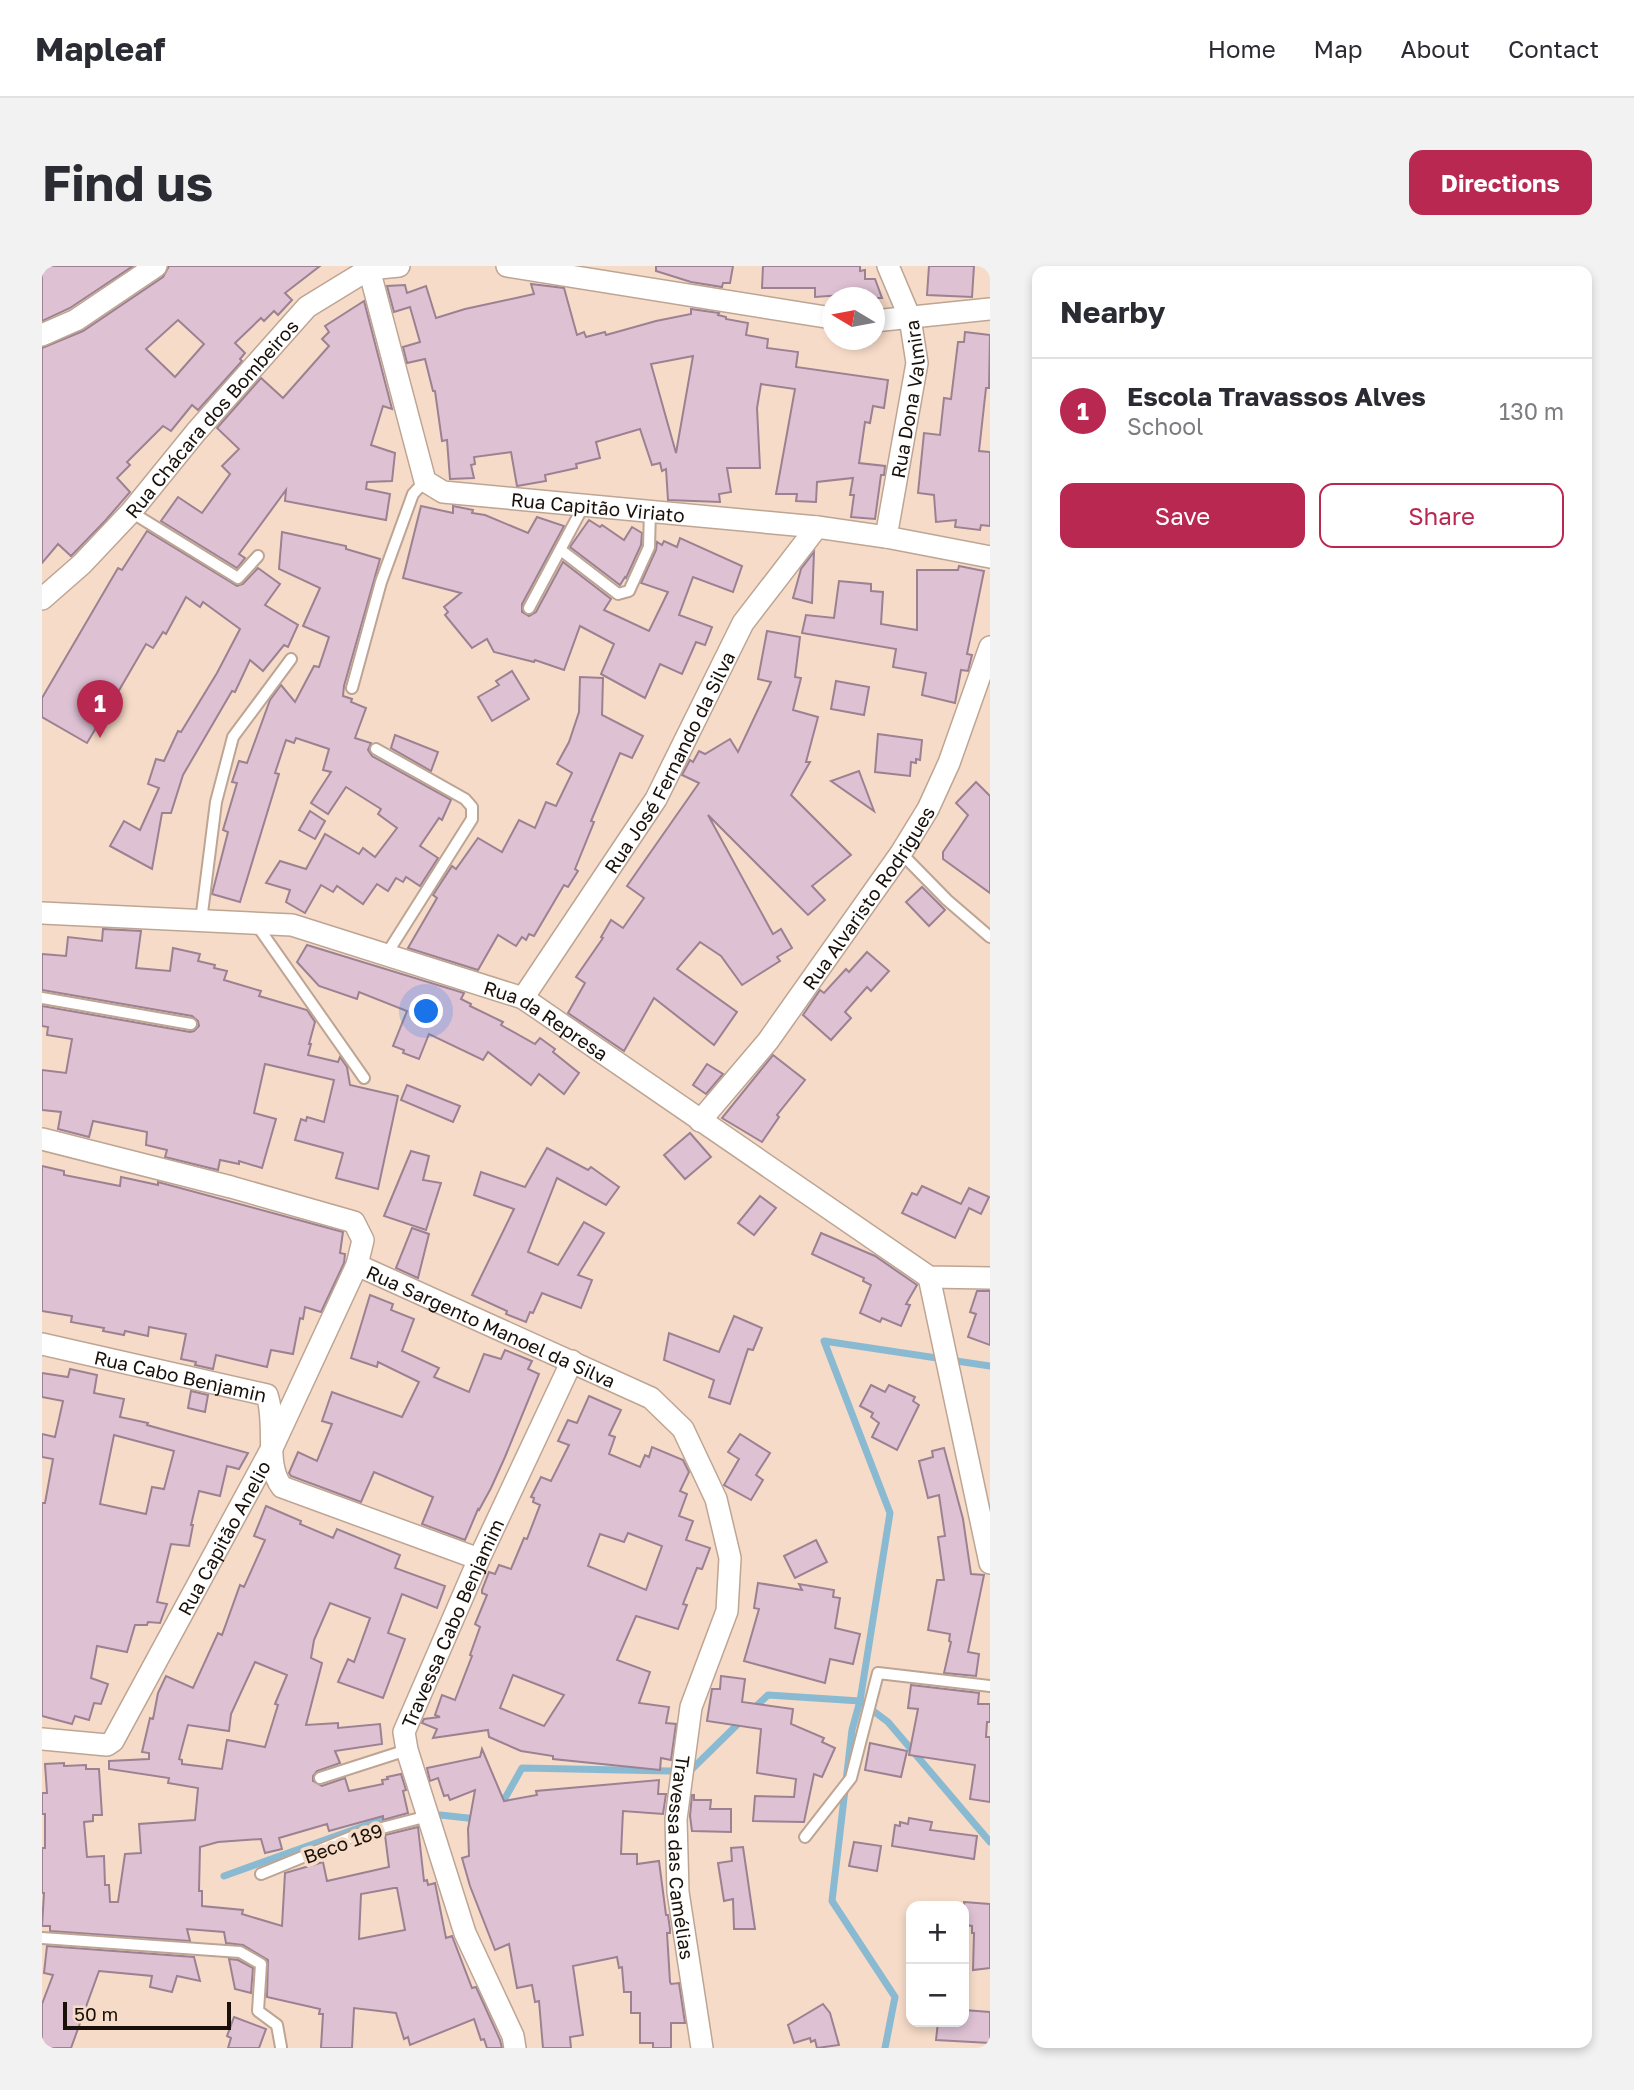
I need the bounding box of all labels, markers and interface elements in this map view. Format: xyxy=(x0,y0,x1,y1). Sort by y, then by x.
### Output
text: Mapleaf xyxy=(35,29,165,68)
text: Home xyxy=(1208,34,1276,63)
text: Map xyxy=(1314,34,1363,63)
text: About xyxy=(1401,34,1470,63)
text: Contact xyxy=(1508,34,1599,63)
button: Directions xyxy=(1409,150,1592,215)
text: Find us xyxy=(42,153,213,212)
north arrow xyxy=(822,287,885,350)
text: Nearby xyxy=(1060,294,1165,330)
street label: Rua Chácara dos Bombeiros xyxy=(120,314,302,522)
street label: Rua Dona Valmira xyxy=(885,319,929,480)
text: Escola Travassos Alves xyxy=(1127,381,1426,412)
text: 1 xyxy=(1077,397,1089,425)
text: 130 m xyxy=(1499,397,1564,425)
text: School xyxy=(1127,412,1203,440)
button: Save xyxy=(1060,483,1305,548)
button: Share xyxy=(1319,483,1564,548)
street label: Rua Capitão Viriato xyxy=(510,487,686,526)
street label: Rua José Fernando da Silva xyxy=(598,647,739,877)
pin: 1 xyxy=(77,680,123,738)
street label: Rua Alvaristo Rodrigues xyxy=(797,801,939,994)
street label: Rua da Represa xyxy=(481,975,613,1065)
your location xyxy=(409,994,443,1028)
street label: Rua Sargento Manoel da Silva xyxy=(363,1259,619,1392)
street label: Rua Cabo Benjamin xyxy=(92,1345,269,1406)
street label: Rua Capitão Anelio xyxy=(172,1456,275,1619)
street label: Travessa Cabo Benjamim xyxy=(396,1515,508,1731)
street label: Travessa das Camélias xyxy=(664,1754,700,1961)
street label: Beco 189 xyxy=(300,1818,386,1868)
map controls xyxy=(906,1901,969,2027)
button: + xyxy=(906,1901,969,1964)
button: − xyxy=(906,1964,969,2027)
scale bar xyxy=(63,1999,231,2031)
text: 50 m xyxy=(74,2002,118,2025)

